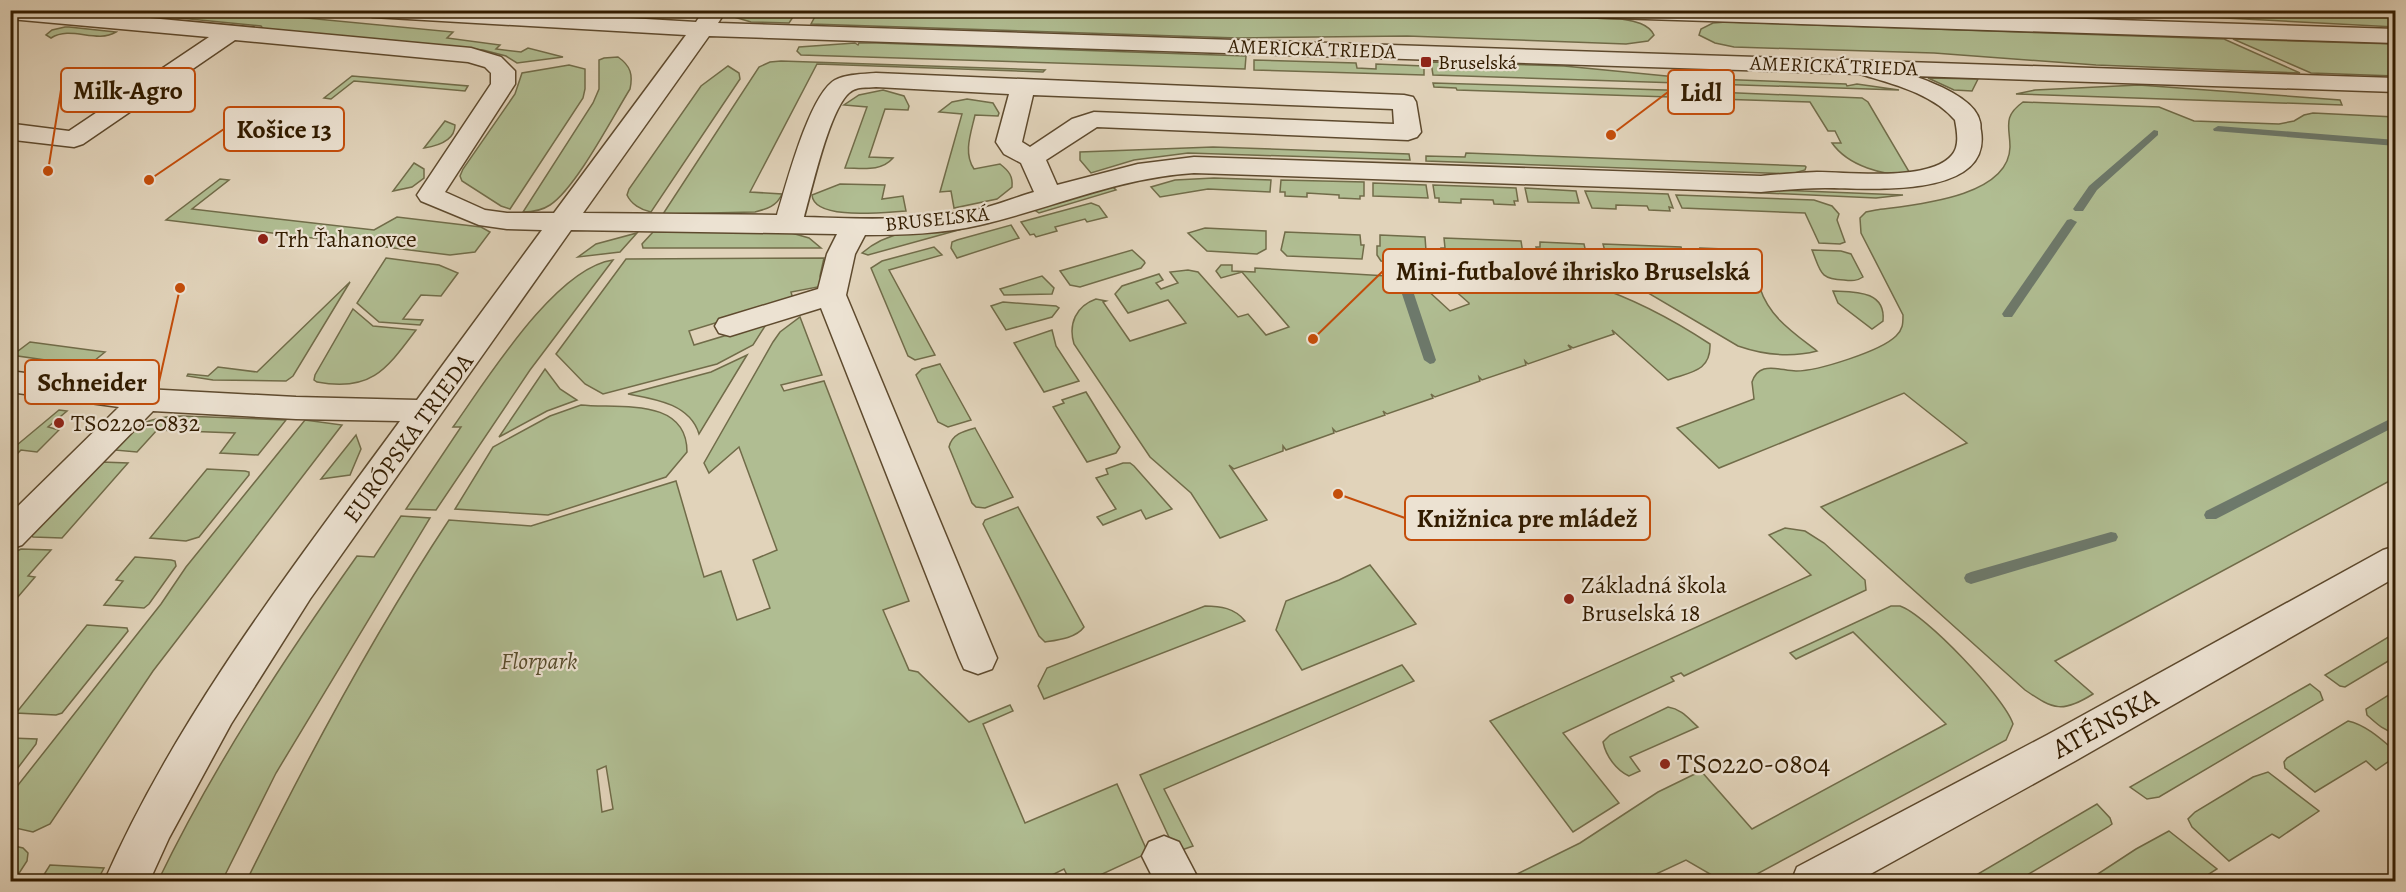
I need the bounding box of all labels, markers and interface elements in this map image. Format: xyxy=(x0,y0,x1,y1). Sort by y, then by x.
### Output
street label: AMERICKÁ TRIEDA xyxy=(1227,33,1397,65)
place label: Bruselská xyxy=(1438,49,1518,76)
street label: AMERICKÁ TRIEDA xyxy=(1749,50,1919,82)
marker: Bruselská xyxy=(1419,55,1433,69)
callout: Milk-Agro xyxy=(61,68,195,112)
callout: Lidl xyxy=(1668,70,1734,114)
text: Milk-Agro xyxy=(73,73,183,108)
text: Lidl xyxy=(1680,75,1722,110)
callout: Košice 13 xyxy=(224,107,344,151)
text: Košice 13 xyxy=(236,112,332,147)
street label: BRUSELSKÁ xyxy=(884,200,991,238)
place label: Trh Ťahanovce xyxy=(275,223,417,255)
marker: Trh Ťahanovce xyxy=(256,232,270,246)
callout: Mini-futbalové ihrisko Bruselská xyxy=(1383,249,1762,293)
text: Mini-futbalové ihrisko Bruselská xyxy=(1396,254,1751,289)
street label: EURÓPSKA TRIEDA xyxy=(336,346,481,529)
callout: Schneider xyxy=(25,360,159,404)
text: Schneider xyxy=(37,365,147,400)
place label: TS0220-0832 xyxy=(71,407,200,439)
marker: TS0220-0832 xyxy=(52,416,66,430)
callout: Knižnica pre mládež xyxy=(1405,496,1650,540)
text: Knižnica pre mládež xyxy=(1416,501,1638,536)
place label: Základná škola Bruselská 18 xyxy=(1581,569,1728,629)
marker: Základná škola Bruselská 18 xyxy=(1562,592,1576,606)
park label: Florpark xyxy=(500,645,578,677)
street label: ATÉNSKA xyxy=(2044,678,2165,768)
place label: TS0220-0804 xyxy=(1677,745,1830,783)
marker: TS0220-0804 xyxy=(1658,757,1672,771)

